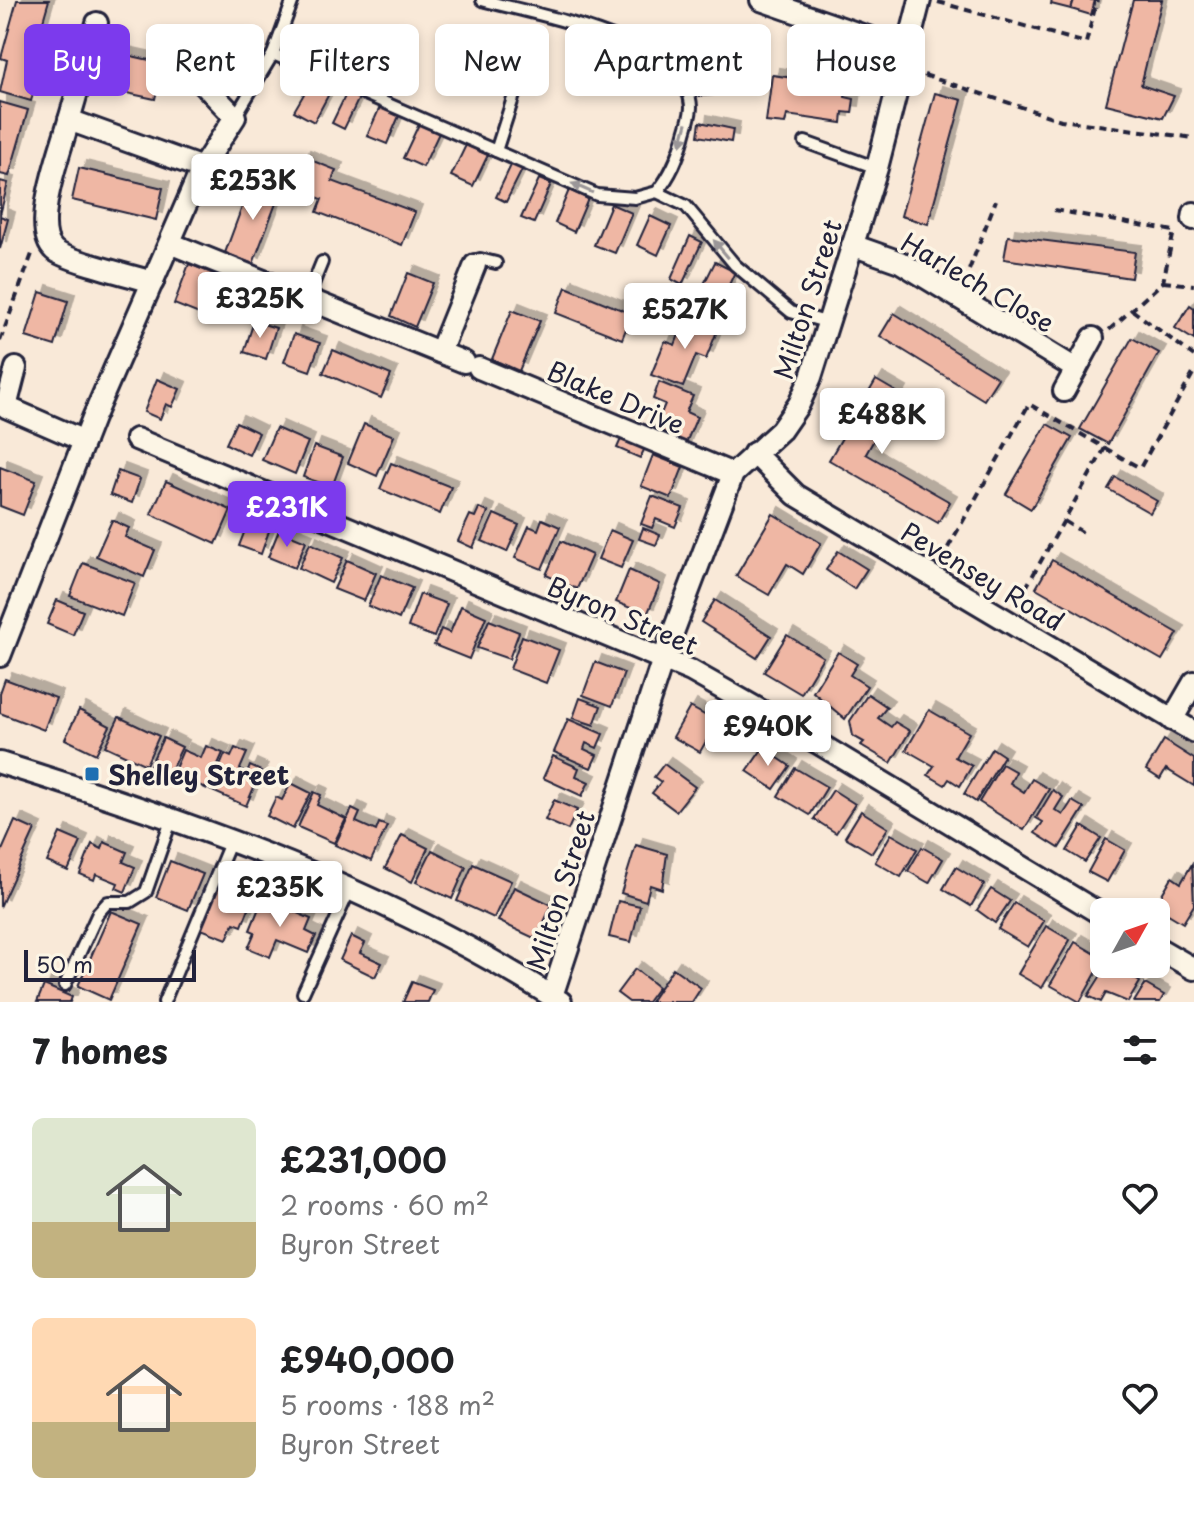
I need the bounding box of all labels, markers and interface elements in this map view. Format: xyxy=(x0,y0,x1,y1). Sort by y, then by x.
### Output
chip: Buy xyxy=(24,24,130,96)
chip: Rent xyxy=(146,24,264,96)
chip: Filters xyxy=(280,24,419,96)
chip: New xyxy=(435,24,549,96)
chip: Apartment xyxy=(565,24,771,96)
chip: House xyxy=(787,24,925,96)
one-way arrow xyxy=(678,122,690,147)
pin: £253K xyxy=(197,154,309,222)
text: £253K xyxy=(209,160,297,199)
one-way arrow xyxy=(570,182,594,195)
street label: Milton Street xyxy=(763,214,851,384)
street label: Harlech Close xyxy=(894,222,1062,342)
one-way arrow xyxy=(713,239,730,259)
pin: £325K xyxy=(204,272,316,340)
text: £325K xyxy=(216,278,304,317)
pin: £527K xyxy=(629,283,741,351)
text: £527K xyxy=(642,289,728,328)
street label: Blake Drive xyxy=(541,351,691,443)
pin: £488K xyxy=(826,388,938,456)
text: £488K xyxy=(838,394,926,433)
pin: £231K xyxy=(231,481,343,549)
text: £231K xyxy=(246,487,328,526)
street label: Pevensey Road xyxy=(894,512,1072,640)
street label: Byron Street xyxy=(542,566,704,664)
pin: £940K xyxy=(712,700,824,768)
text: £940K xyxy=(723,706,813,745)
place label: Shelley Street xyxy=(108,755,289,794)
marker: Shelley Street xyxy=(83,765,101,783)
street label: Milton Street xyxy=(516,805,604,975)
pin: £235K xyxy=(224,861,336,929)
text: £235K xyxy=(236,867,324,906)
north arrow xyxy=(1090,898,1170,978)
map controls xyxy=(1090,898,1170,978)
scale bar xyxy=(24,946,196,982)
text: 50 m xyxy=(36,947,93,980)
text: 7 homes xyxy=(32,1024,168,1076)
icon: filters xyxy=(1118,1028,1162,1072)
text: £231,000 xyxy=(280,1133,447,1185)
icon: home xyxy=(96,1150,192,1246)
icon: heart xyxy=(1118,1176,1162,1220)
text: 2 rooms · 60 m² xyxy=(280,1185,489,1224)
text: Byron Street xyxy=(280,1224,440,1263)
text: £940,000 xyxy=(280,1333,455,1385)
icon: home xyxy=(96,1350,192,1446)
icon: heart xyxy=(1118,1376,1162,1420)
text: 5 rooms · 188 m² xyxy=(280,1385,495,1424)
text: Byron Street xyxy=(280,1424,440,1463)

